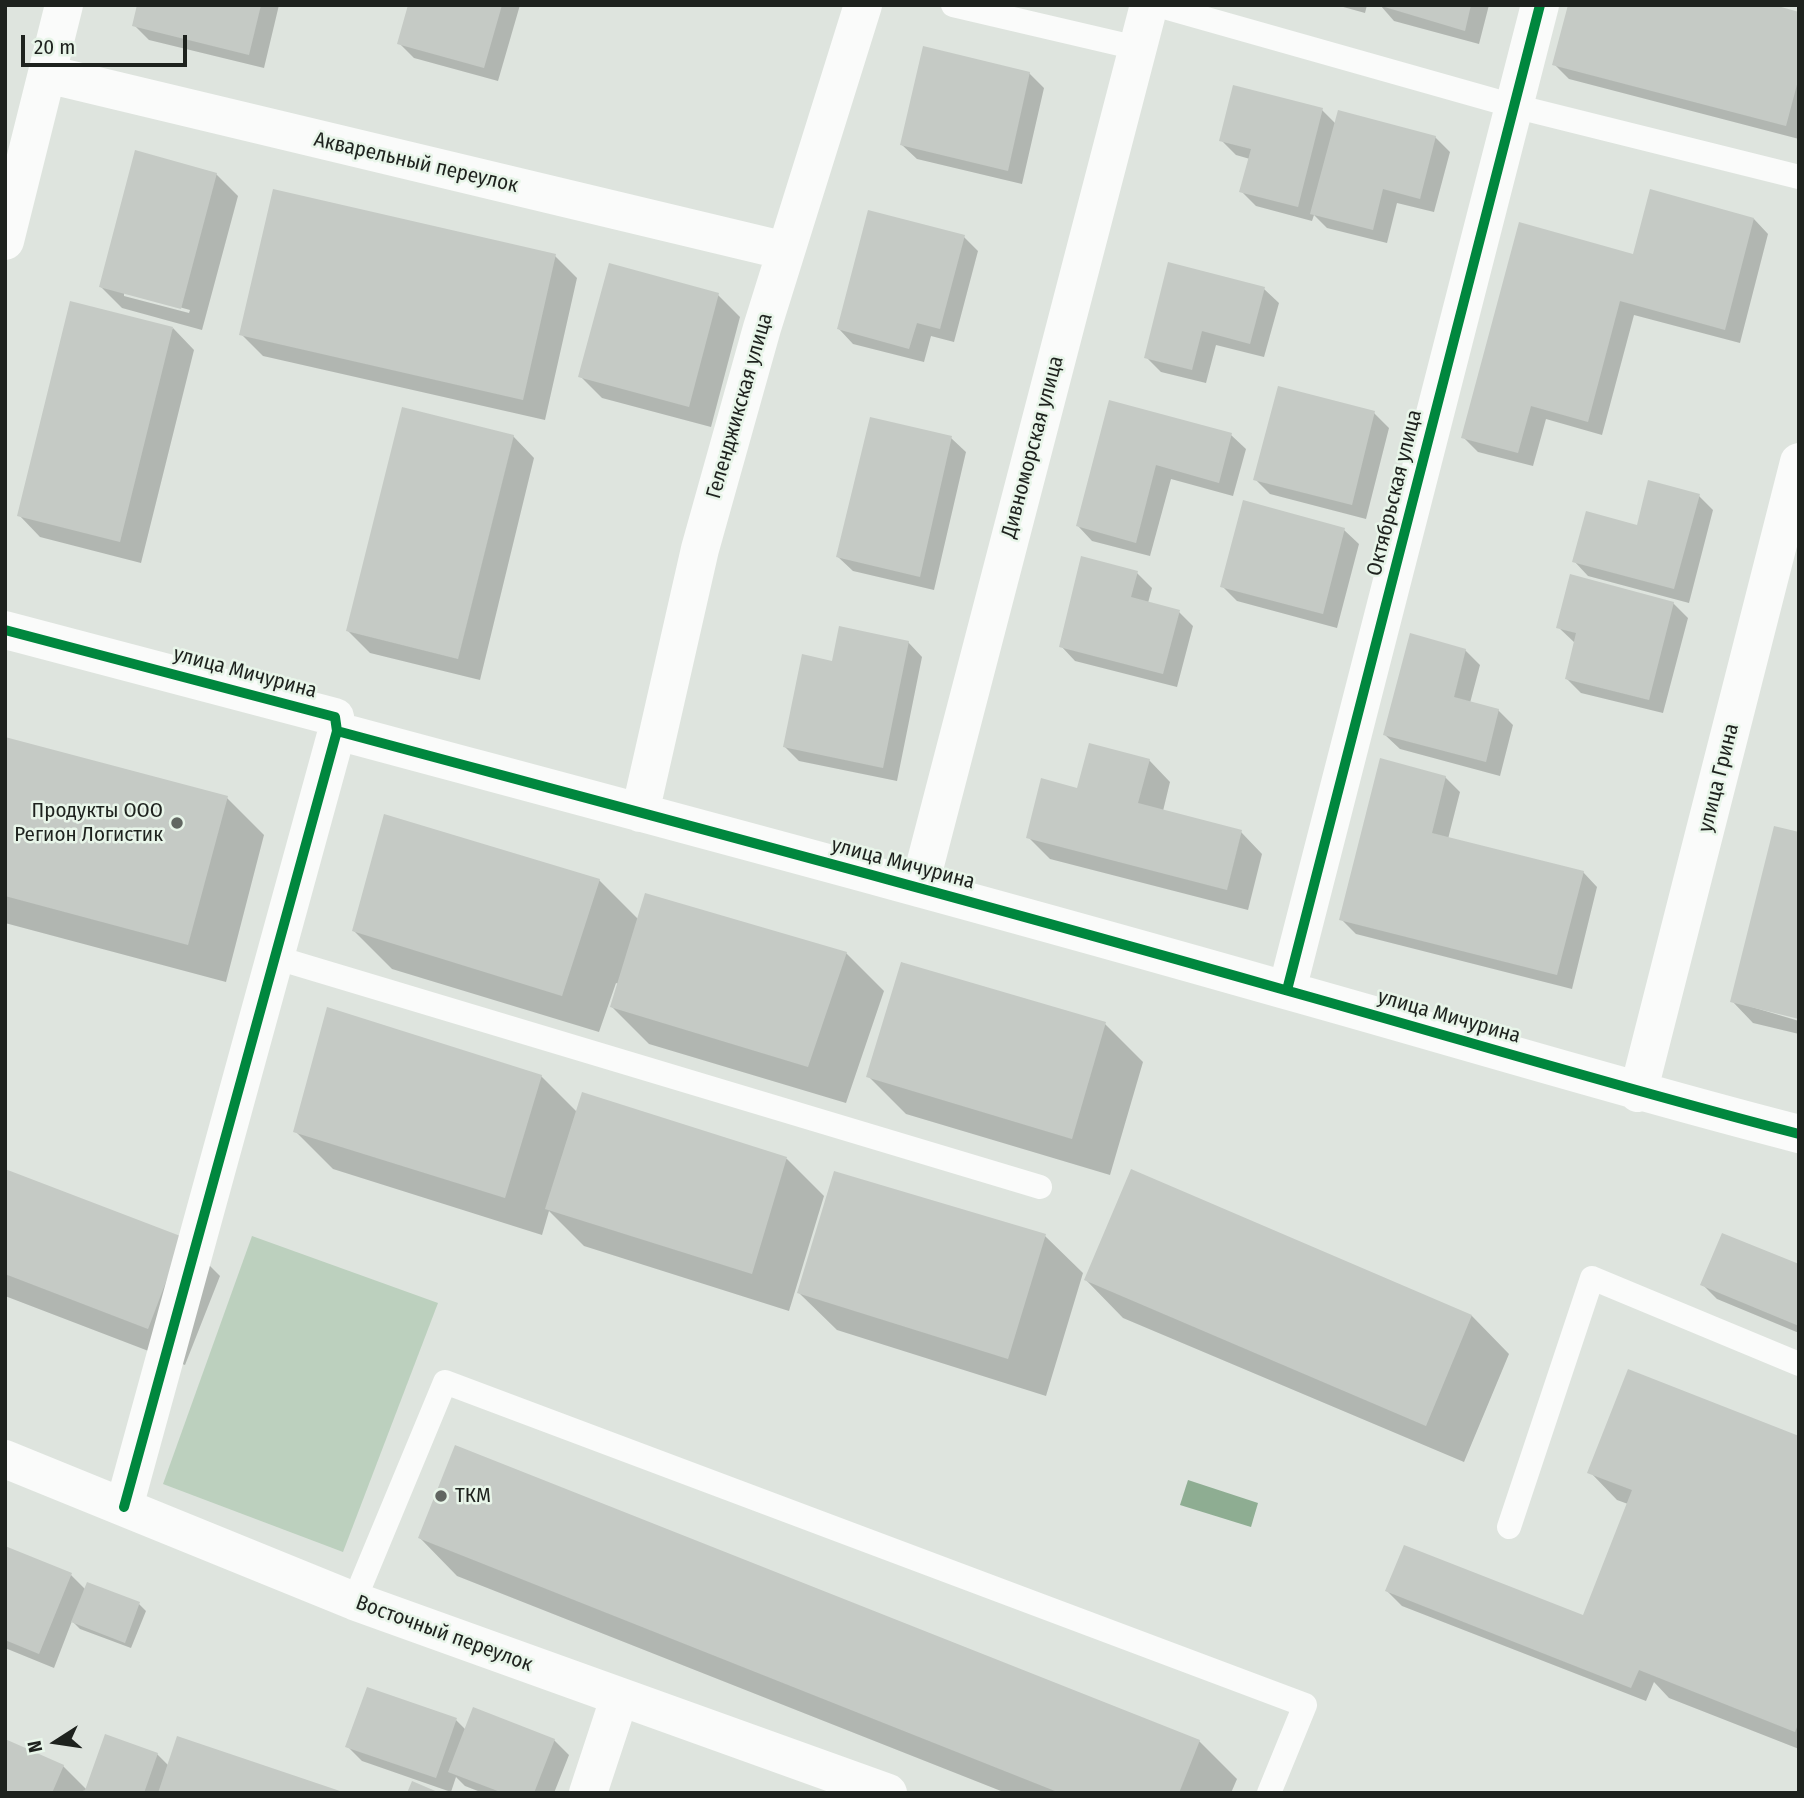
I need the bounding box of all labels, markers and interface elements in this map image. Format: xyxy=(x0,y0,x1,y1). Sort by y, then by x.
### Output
scale bar xyxy=(24,21,191,65)
text: 20 m xyxy=(34,34,75,60)
street label: Акварельный переулок xyxy=(312,127,520,199)
street label: Геленджикская улица xyxy=(701,310,779,502)
street label: Дивноморская улица xyxy=(997,353,1069,541)
street label: Октябрьская улица xyxy=(1362,407,1428,579)
street label: улица Мичурина xyxy=(171,642,319,704)
street label: улица Грина xyxy=(1693,721,1745,835)
place label: Продукты ООО Регион Логистик xyxy=(14,798,163,848)
marker: Продукты ООО Регион Логистик xyxy=(169,815,185,831)
street label: улица Мичурина xyxy=(829,833,977,895)
street label: улица Мичурина xyxy=(1375,985,1523,1049)
place label: ТКМ xyxy=(455,1483,491,1509)
marker: ТКМ xyxy=(433,1488,449,1504)
street label: Восточный переулок xyxy=(352,1590,536,1678)
north arrow xyxy=(21,1707,91,1777)
text: N xyxy=(23,1739,47,1754)

